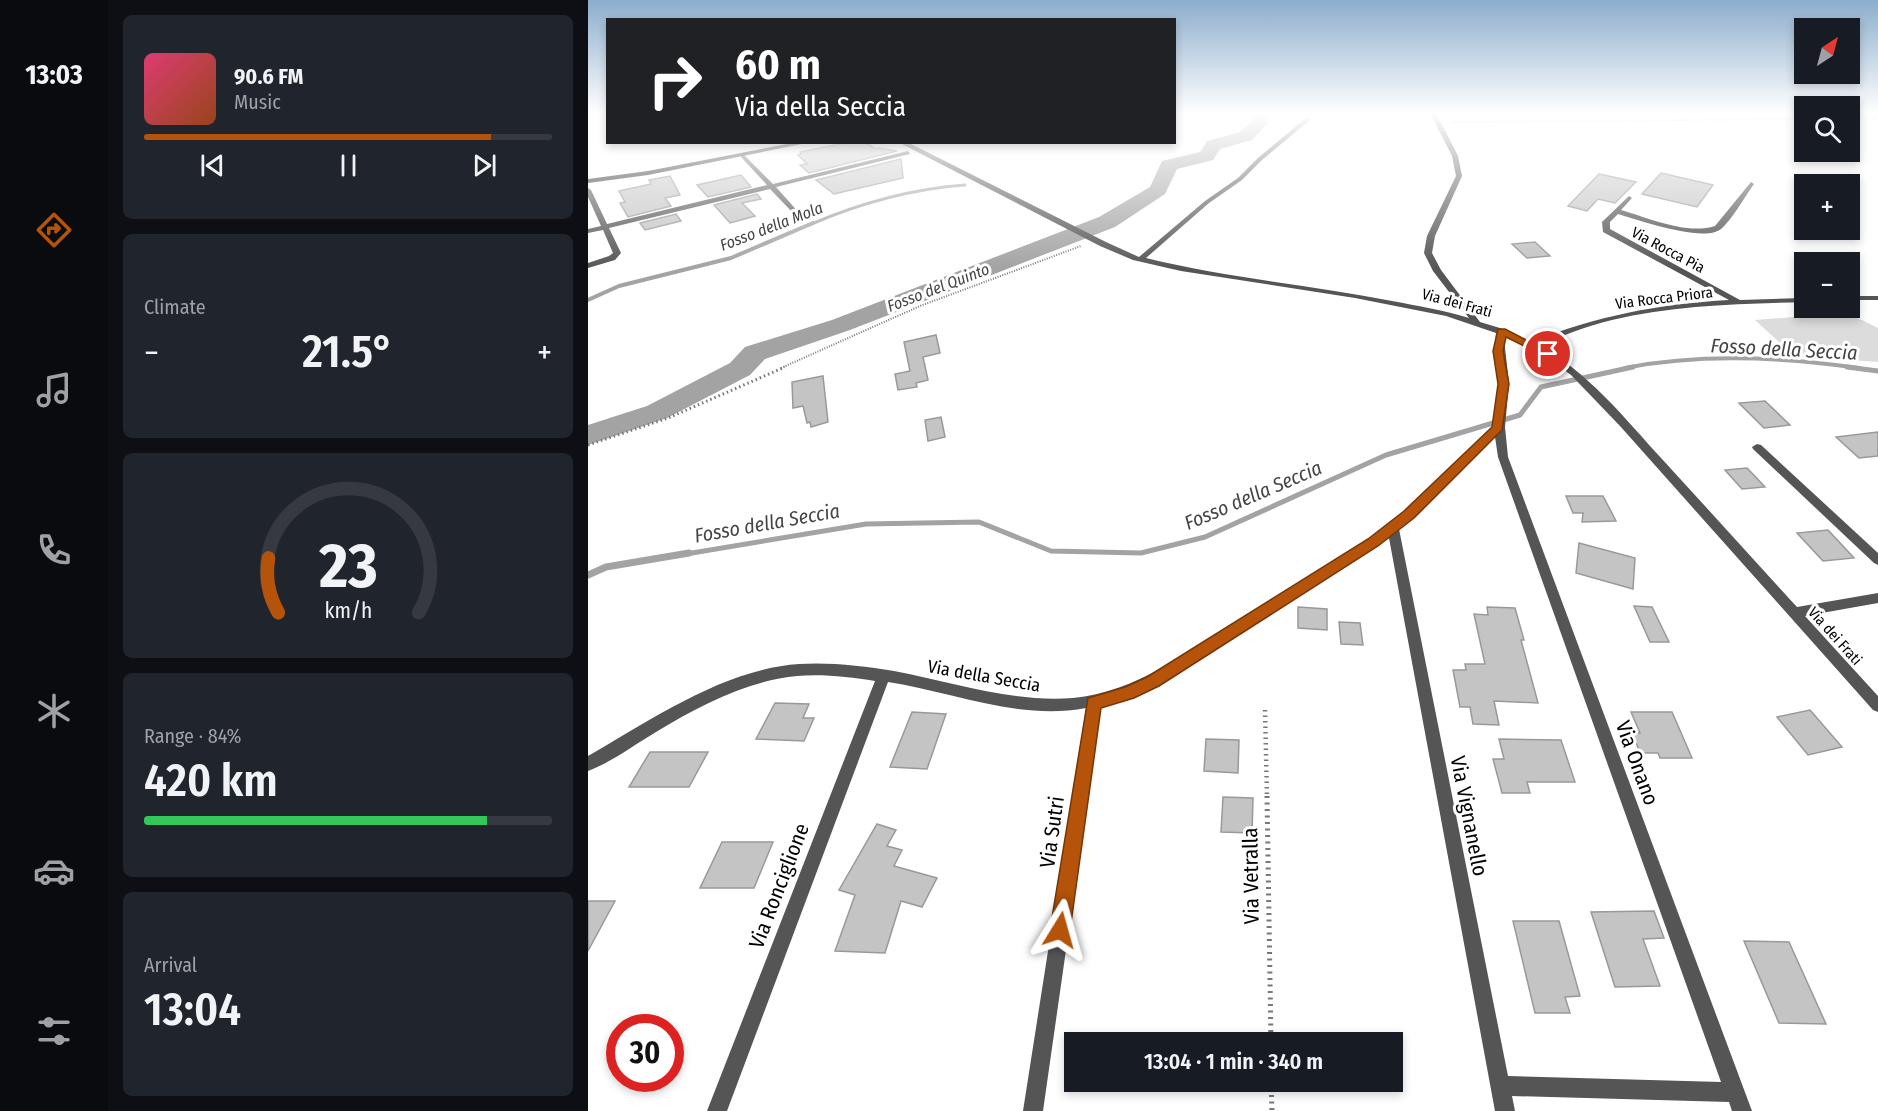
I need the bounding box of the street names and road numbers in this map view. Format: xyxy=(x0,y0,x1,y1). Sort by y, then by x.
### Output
street label: Via Rocca Pia xyxy=(1628,223,1708,277)
street label: Via Rocca Priora xyxy=(1614,283,1714,313)
street label: Via dei Frati xyxy=(1420,285,1494,321)
street label: Via dei Frati xyxy=(1804,603,1866,669)
street label: Via della Seccia xyxy=(926,655,1042,697)
street label: Via Onano xyxy=(1610,717,1664,809)
street label: Via Vignanello xyxy=(1445,754,1493,878)
street label: Via Sutri xyxy=(1034,794,1070,870)
street label: Via Ronciglione xyxy=(743,820,815,952)
street label: Via Vetralla xyxy=(1237,827,1265,925)

